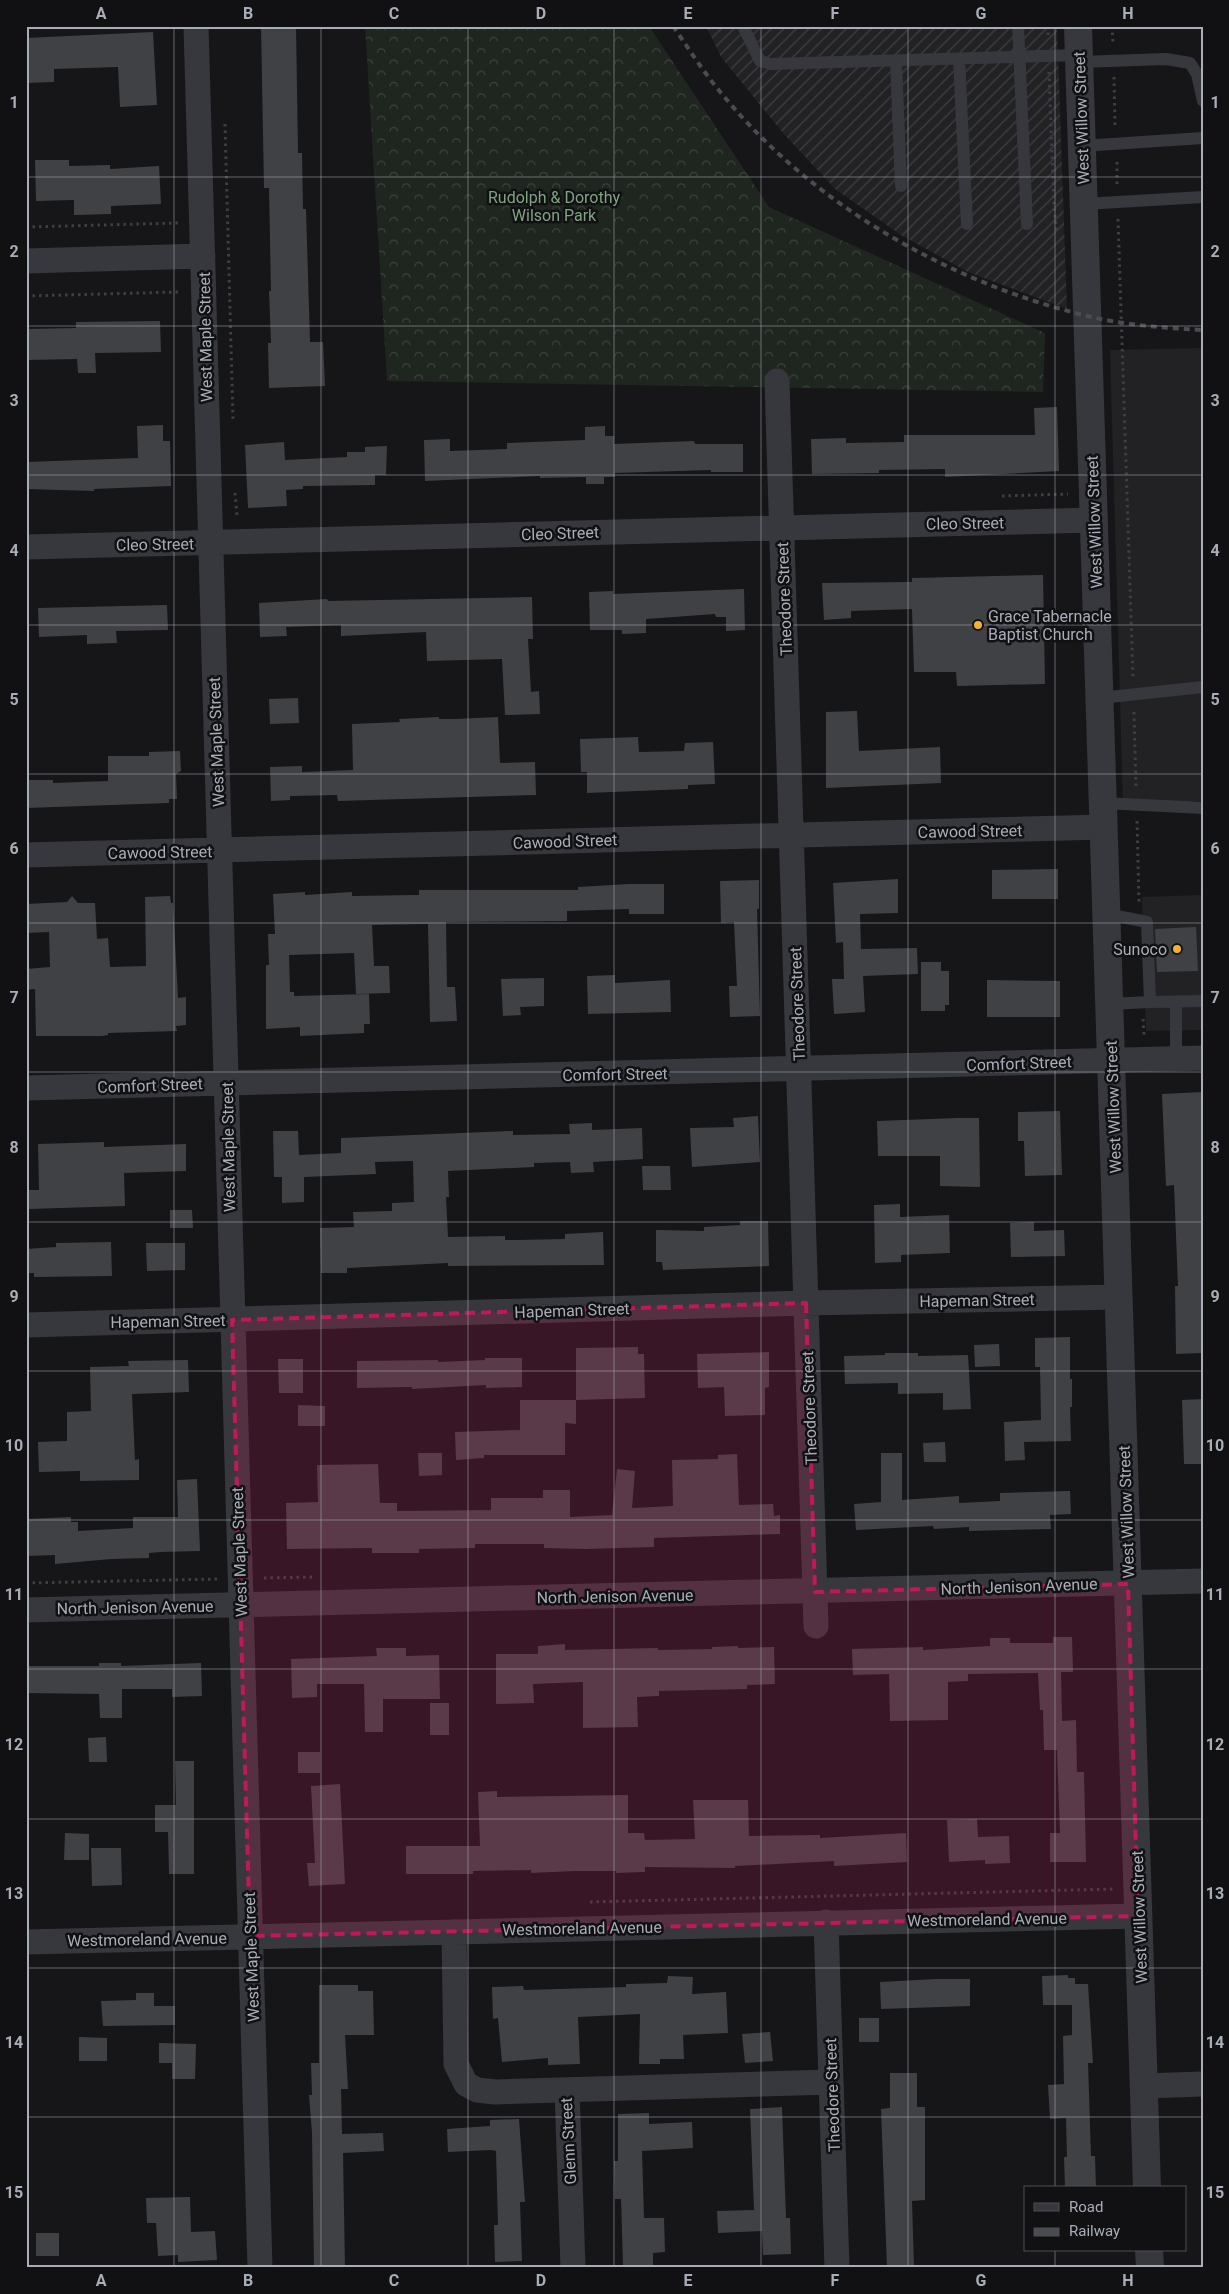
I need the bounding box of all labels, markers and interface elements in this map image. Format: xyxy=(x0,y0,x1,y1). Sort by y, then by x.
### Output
text: A xyxy=(96,4,107,23)
text: B xyxy=(243,4,253,23)
text: C xyxy=(389,4,399,23)
text: D xyxy=(536,4,546,23)
text: E xyxy=(684,4,693,23)
text: F xyxy=(831,4,840,23)
text: G xyxy=(976,4,987,23)
text: H xyxy=(1122,4,1134,23)
street label: West Willow Street xyxy=(1070,51,1093,185)
text: 1 xyxy=(9,93,19,112)
text: 1 xyxy=(1210,93,1220,112)
park label: Rudolph & Dorothy Wilson Park xyxy=(488,188,620,225)
text: 2 xyxy=(9,242,19,261)
text: 2 xyxy=(1210,242,1220,261)
street label: West Maple Street xyxy=(195,272,216,402)
text: 3 xyxy=(9,391,19,410)
text: 3 xyxy=(1210,391,1220,410)
street label: West Willow Street xyxy=(1083,455,1106,589)
street label: Cleo Street xyxy=(926,513,1004,534)
street label: Cleo Street xyxy=(521,523,599,544)
street label: Cleo Street xyxy=(116,534,194,555)
text: 4 xyxy=(9,541,19,560)
text: 4 xyxy=(1210,541,1220,560)
street label: Theodore Street xyxy=(773,542,796,656)
place label: Grace Tabernacle Baptist Church xyxy=(988,607,1112,644)
marker: Grace Tabernacle Baptist Church xyxy=(972,619,984,631)
street label: West Maple Street xyxy=(205,677,228,807)
text: 5 xyxy=(9,690,19,709)
text: 5 xyxy=(1210,690,1220,709)
street label: Cawood Street xyxy=(918,821,1022,842)
street label: Cawood Street xyxy=(512,830,618,853)
text: 6 xyxy=(9,839,19,858)
text: 6 xyxy=(1210,839,1220,858)
street label: Cawood Street xyxy=(108,842,212,863)
place label: Sunoco xyxy=(1113,940,1167,959)
marker: Sunoco xyxy=(1171,943,1183,955)
street label: Theodore Street xyxy=(786,947,809,1061)
text: 7 xyxy=(9,988,19,1007)
text: 7 xyxy=(1210,988,1220,1007)
street label: West Willow Street xyxy=(1102,1040,1125,1174)
street label: Comfort Street xyxy=(966,1052,1072,1075)
street label: Comfort Street xyxy=(562,1064,668,1085)
street label: Comfort Street xyxy=(97,1074,203,1097)
street label: West Maple Street xyxy=(218,1082,239,1212)
text: 8 xyxy=(9,1138,19,1157)
text: 8 xyxy=(1210,1138,1220,1157)
text: 9 xyxy=(9,1287,19,1306)
text: 9 xyxy=(1210,1287,1220,1306)
street label: Hapeman Street xyxy=(919,1290,1035,1311)
street label: Hapeman Street xyxy=(514,1299,630,1322)
street label: Hapeman Street xyxy=(110,1311,226,1332)
street label: Theodore Street xyxy=(798,1351,821,1465)
text: 10 xyxy=(5,1436,23,1455)
text: 10 xyxy=(1206,1436,1224,1455)
street label: West Willow Street xyxy=(1115,1445,1138,1579)
street label: West Maple Street xyxy=(228,1487,251,1617)
street label: North Jenison Avenue xyxy=(940,1574,1098,1599)
text: 11 xyxy=(5,1585,23,1604)
text: 11 xyxy=(1206,1585,1224,1604)
street label: North Jenison Avenue xyxy=(536,1586,694,1607)
street label: North Jenison Avenue xyxy=(56,1597,214,1618)
text: 12 xyxy=(5,1735,23,1754)
text: 12 xyxy=(1206,1735,1224,1754)
street label: West Willow Street xyxy=(1128,1850,1151,1984)
text: 13 xyxy=(5,1884,23,1903)
text: 13 xyxy=(1206,1884,1224,1903)
street label: West Maple Street xyxy=(240,1892,263,2022)
street label: Westmoreland Avenue xyxy=(907,1909,1067,1930)
street label: Westmoreland Avenue xyxy=(502,1918,662,1939)
street label: Westmoreland Avenue xyxy=(67,1929,227,1950)
text: 14 xyxy=(5,2033,23,2052)
text: 14 xyxy=(1206,2033,1224,2052)
street label: Theodore Street xyxy=(821,2038,844,2152)
street label: Glenn Street xyxy=(557,2097,580,2185)
text: 15 xyxy=(5,2183,23,2202)
text: 15 xyxy=(1206,2183,1224,2202)
legend xyxy=(1024,2186,1186,2252)
text: Road xyxy=(1069,2198,1103,2216)
text: Railway xyxy=(1069,2222,1120,2240)
text: A xyxy=(96,2271,107,2290)
text: B xyxy=(243,2271,253,2290)
text: C xyxy=(389,2271,399,2290)
text: D xyxy=(536,2271,546,2290)
text: E xyxy=(684,2271,693,2290)
text: F xyxy=(831,2271,840,2290)
text: G xyxy=(976,2271,987,2290)
text: H xyxy=(1122,2271,1134,2290)

